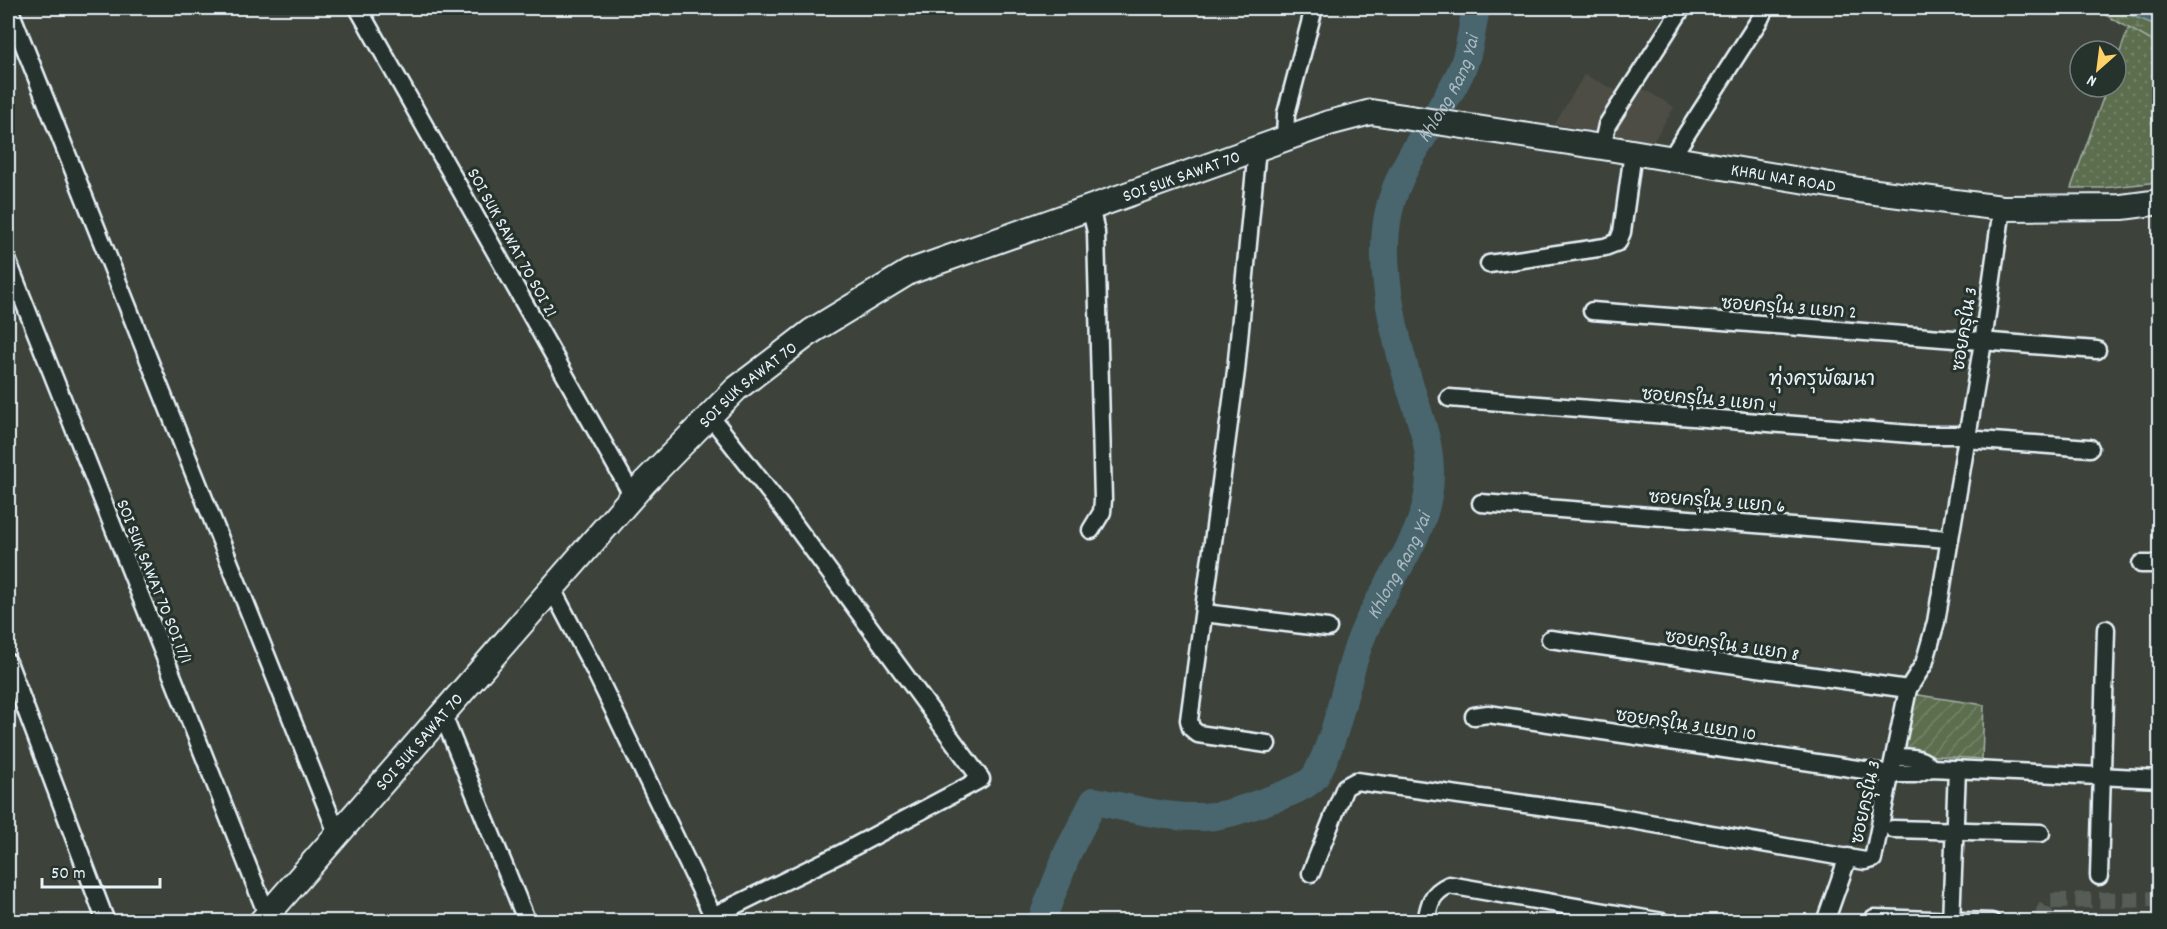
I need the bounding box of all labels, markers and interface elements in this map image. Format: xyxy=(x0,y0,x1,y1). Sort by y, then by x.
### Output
water label: Khlong Rang Yai xyxy=(1412,30,1488,149)
north arrow xyxy=(2068,39,2128,99)
text: N xyxy=(2083,68,2101,92)
street label: SOI SUK SAWAT 70 xyxy=(1120,145,1244,210)
street label: KHRU NAI ROAD xyxy=(1729,159,1837,201)
street label: SOI SUK SAWAT 70 SOI 21 xyxy=(459,164,562,322)
street label: ซอยครุใน 3 xyxy=(1945,285,1985,373)
street label: ซอยครุใน 3 แยก 2 xyxy=(1720,289,1858,327)
street label: SOI SUK SAWAT 70 xyxy=(694,336,803,435)
district label: ทุ่งครุพัฒนา xyxy=(1769,365,1875,395)
street label: ซอยครุใน 3 แยก 4 xyxy=(1640,380,1778,420)
street label: ซอยครุใน 3 แยก 6 xyxy=(1648,483,1786,521)
street label: SOI SUK SAWAT 70 SOI 17/1 xyxy=(108,496,197,668)
water label: Khlong Rang Yai xyxy=(1361,507,1441,625)
street label: ซอยครุใน 3 แยก 8 xyxy=(1663,623,1801,669)
street label: SOI SUK SAWAT 70 xyxy=(371,688,471,797)
street label: ซอยครุใน 3 แยก 10 xyxy=(1614,701,1758,749)
street label: ซอยครุใน 3 xyxy=(1843,758,1888,847)
scale bar xyxy=(42,851,160,889)
text: 50 m xyxy=(51,862,86,887)

